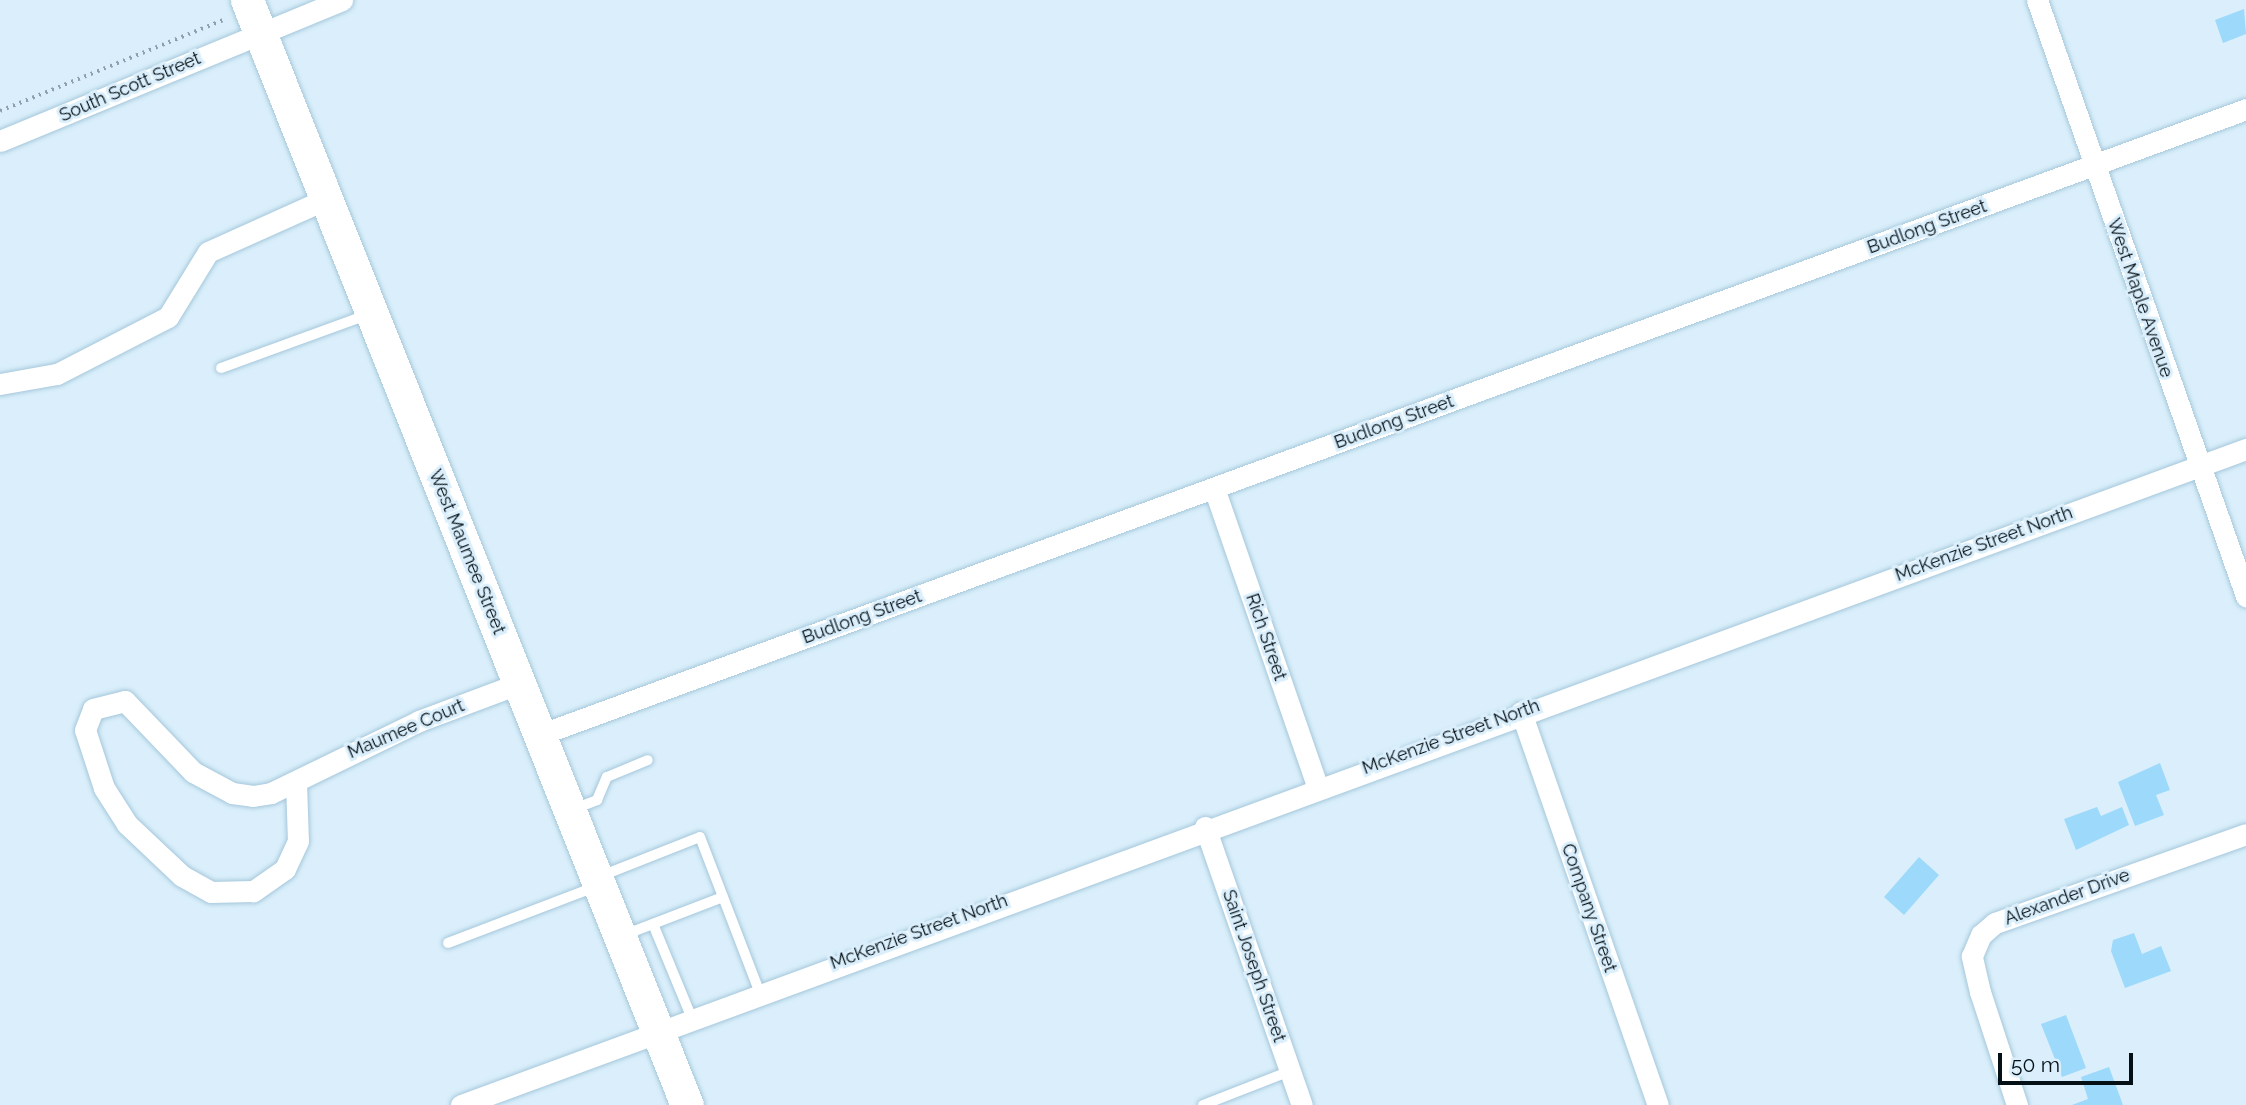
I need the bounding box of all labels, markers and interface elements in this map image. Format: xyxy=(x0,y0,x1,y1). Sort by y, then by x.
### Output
street label: South Scott Street xyxy=(56,48,204,126)
street label: Budlong Street xyxy=(1864,195,1990,259)
street label: West Maple Avenue xyxy=(2103,215,2177,381)
street label: Budlong Street xyxy=(1331,390,1457,454)
street label: West Maumee Street xyxy=(424,466,510,638)
street label: McKenzie Street North xyxy=(1892,502,2076,586)
street label: Budlong Street xyxy=(799,585,925,649)
street label: Rich Street xyxy=(1241,591,1291,683)
street label: Maumee Court xyxy=(344,695,468,763)
street label: McKenzie Street North xyxy=(1359,695,1543,779)
street label: Company Street xyxy=(1557,841,1621,975)
street label: Alexander Drive xyxy=(2001,864,2133,930)
street label: Saint Joseph Street xyxy=(1218,887,1290,1045)
street label: McKenzie Street North xyxy=(827,890,1011,974)
scale bar xyxy=(2001,1038,2136,1082)
text: 50 m xyxy=(2011,1052,2060,1077)

